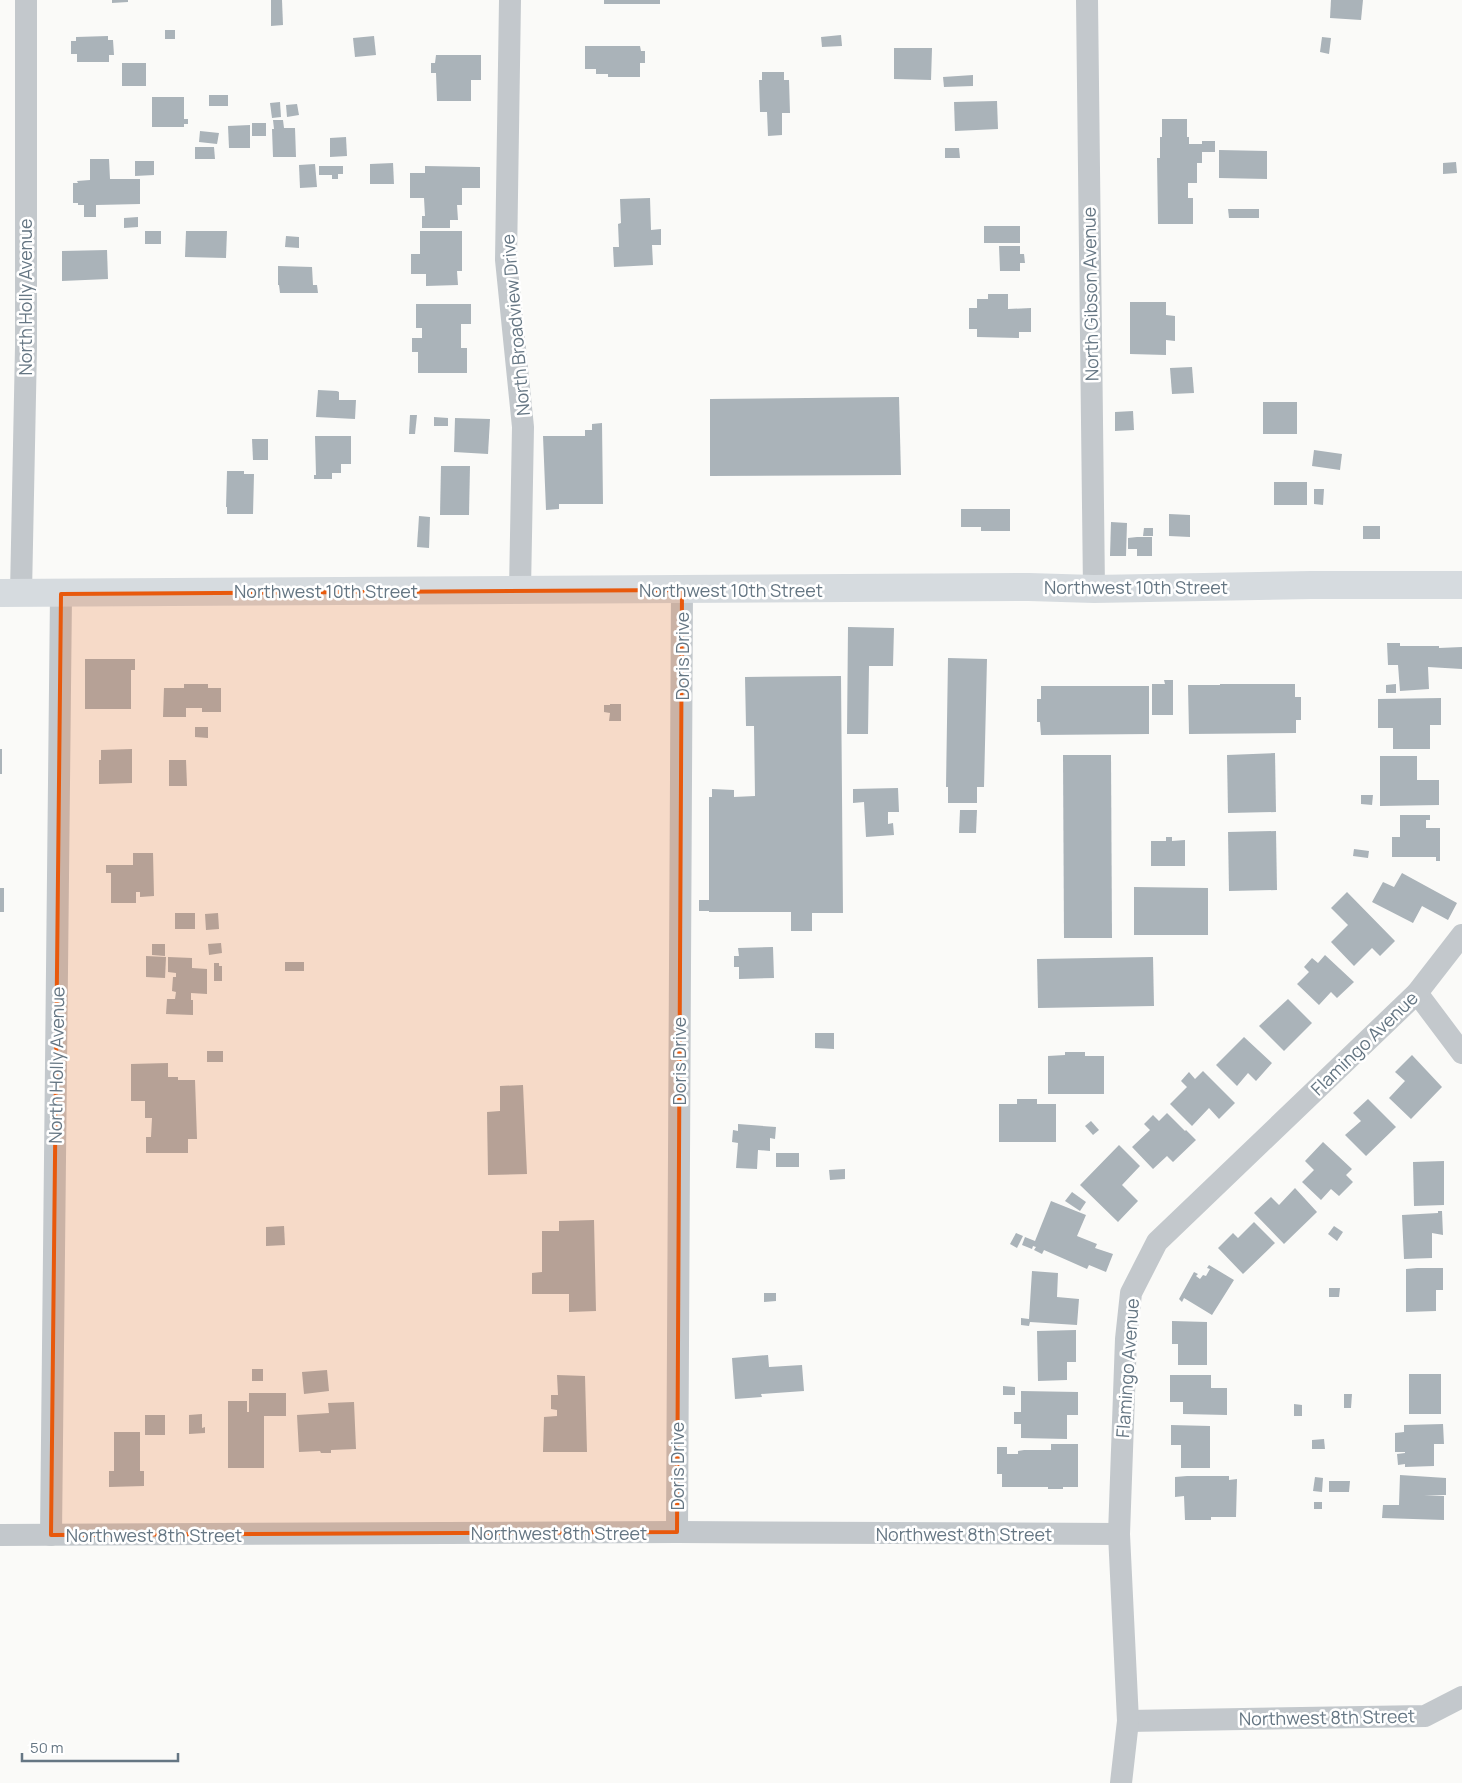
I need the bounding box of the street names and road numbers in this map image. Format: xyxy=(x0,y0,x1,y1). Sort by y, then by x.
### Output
street label: North Gibson Avenue xyxy=(1076,207,1104,381)
street label: North Holly Avenue xyxy=(13,218,37,376)
street label: North Broadview Drive xyxy=(495,233,535,417)
street label: Northwest 10th Street xyxy=(1044,575,1228,599)
street label: Northwest 10th Street xyxy=(639,578,823,602)
street label: Northwest 10th Street xyxy=(234,579,418,603)
street label: Doris Drive xyxy=(670,612,694,700)
street label: North Holly Avenue xyxy=(43,986,69,1144)
street label: Flamingo Avenue xyxy=(1305,986,1423,1100)
street label: Doris Drive xyxy=(667,1017,691,1105)
street label: Flamingo Avenue xyxy=(1110,1297,1144,1439)
street label: Doris Drive xyxy=(665,1422,689,1510)
street label: Northwest 8th Street xyxy=(471,1521,647,1545)
street label: Northwest 8th Street xyxy=(876,1522,1052,1546)
street label: Northwest 8th Street xyxy=(66,1523,242,1547)
street label: Northwest 8th Street xyxy=(1239,1703,1415,1731)

